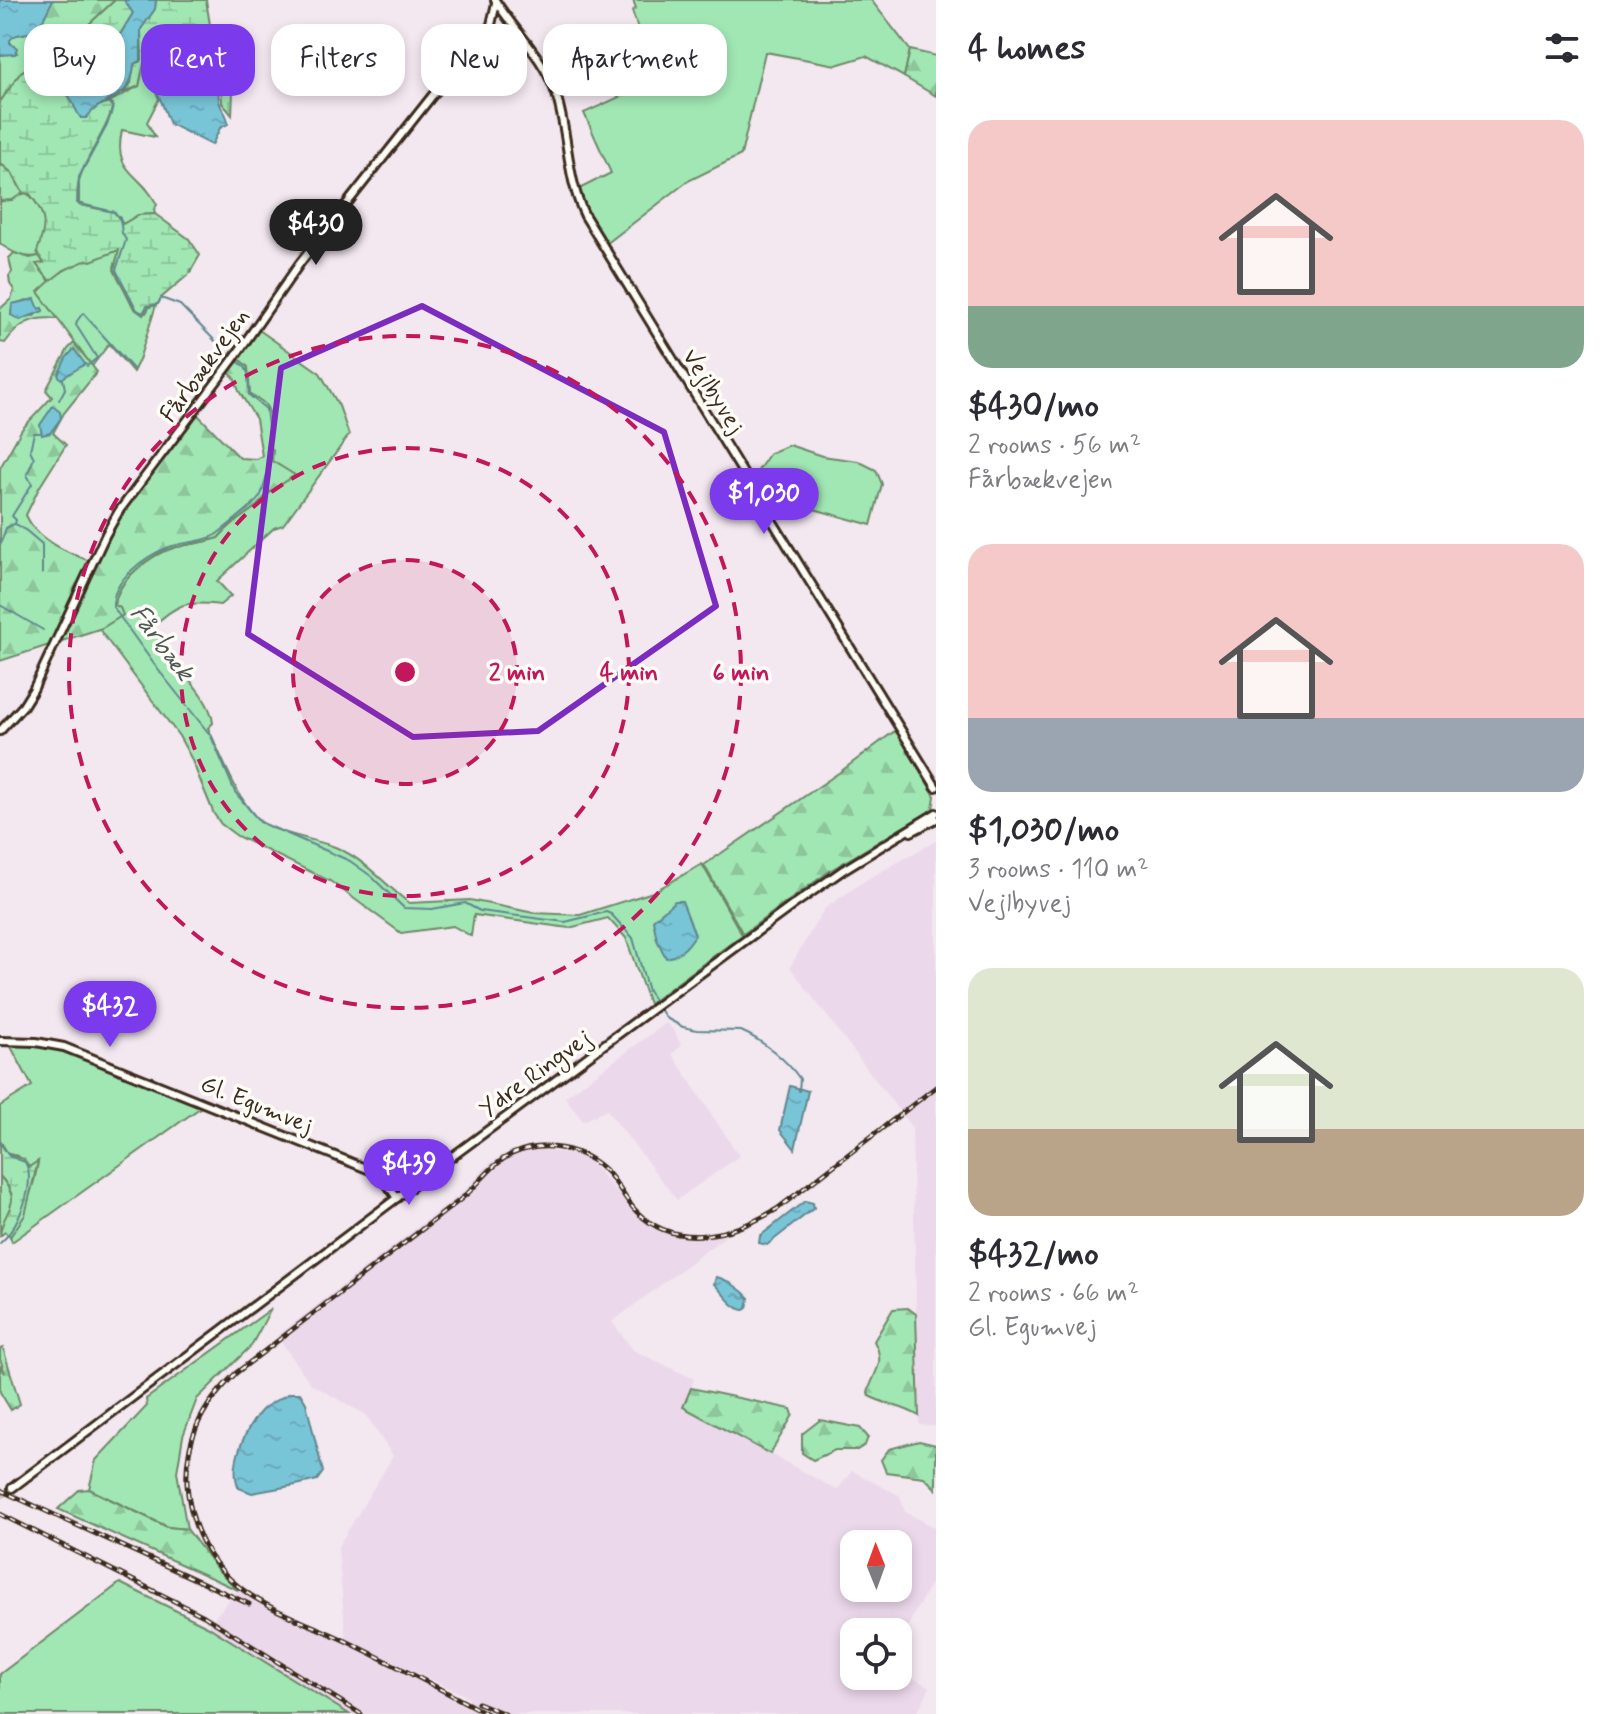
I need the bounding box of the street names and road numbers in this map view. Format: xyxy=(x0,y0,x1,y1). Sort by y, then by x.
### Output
street label: Fårbækvejen xyxy=(153,303,257,429)
street label: Vejlbyvej xyxy=(674,343,751,440)
street label: Ydre Ringvej xyxy=(474,1023,599,1127)
street label: Gl. Egumvej xyxy=(196,1069,317,1142)

